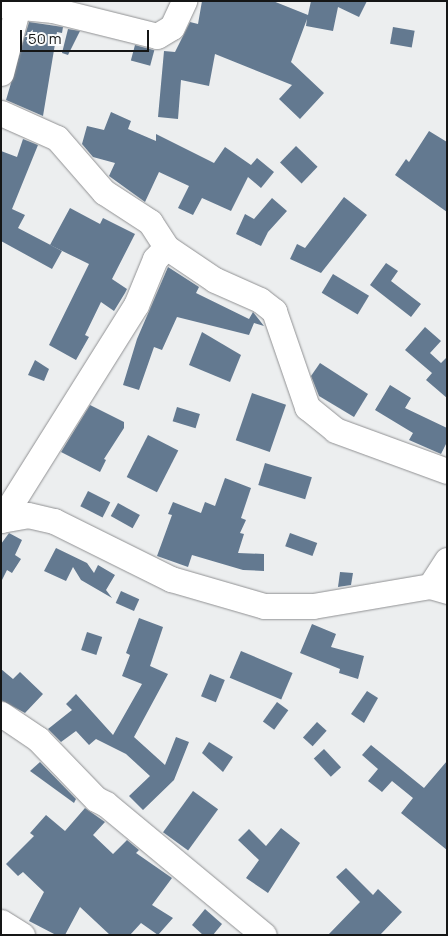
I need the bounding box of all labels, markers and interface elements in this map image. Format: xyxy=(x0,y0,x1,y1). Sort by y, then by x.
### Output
scale bar xyxy=(22,20,151,52)
text: 50 m xyxy=(28,28,62,49)

